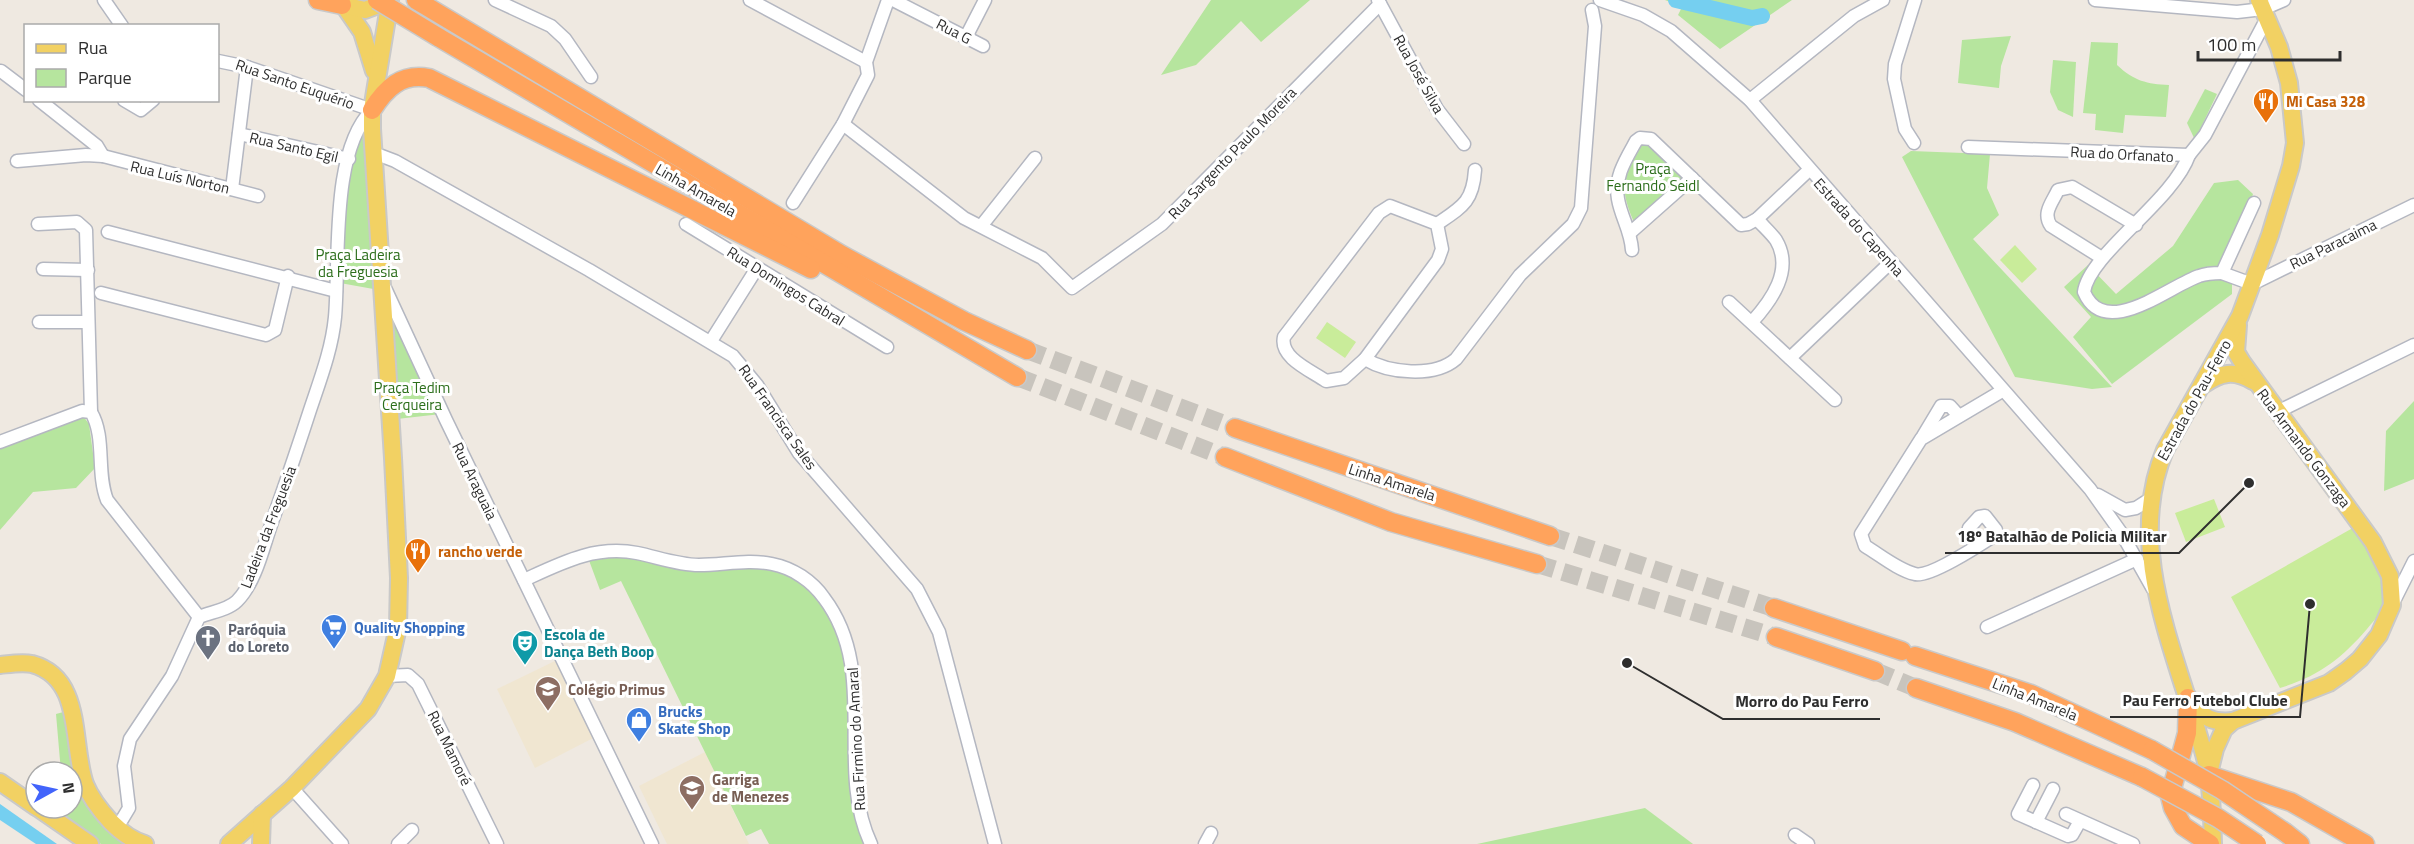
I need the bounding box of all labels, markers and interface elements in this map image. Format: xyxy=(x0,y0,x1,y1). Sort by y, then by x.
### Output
street label: Rua G xyxy=(932,12,976,50)
legend xyxy=(24,24,219,102)
scale bar xyxy=(2198,24,2340,62)
street label: Rua José Silva xyxy=(1388,30,1451,118)
text: 100 m xyxy=(2207,31,2256,58)
text: Rua xyxy=(78,34,108,61)
street label: Rua Santo Euquério xyxy=(233,53,357,115)
text: Parque xyxy=(78,64,132,91)
street label: Rua Sargento Paulo Moreira xyxy=(1162,81,1302,224)
restaurant icon: Mi Casa 328 xyxy=(2251,86,2281,124)
place label: Mi Casa 328 xyxy=(2286,90,2365,113)
street label: Rua Santo Egil xyxy=(247,126,341,168)
street label: Rua do Orfanato xyxy=(2070,140,2174,168)
street label: Rua Luís Norton xyxy=(128,154,232,200)
park label: Praça Fernando Seidl xyxy=(1606,157,1700,197)
street label: Linha Amarela xyxy=(651,158,741,223)
street label: Estrada do Capenha xyxy=(1808,173,1910,282)
street label: Rua Paracaima xyxy=(2286,213,2381,275)
street label: Rua Domingos Cabral xyxy=(723,240,849,332)
park label: Praça Ladeira da Freguesia xyxy=(315,243,401,283)
street label: Estrada do Pau-Ferro xyxy=(2151,335,2237,465)
street label: Rua Francisca Sales xyxy=(733,360,823,474)
park label: Praça Tedim Cerqueira xyxy=(374,376,450,416)
street label: Rua Armando Gonzaga xyxy=(2251,384,2357,513)
street label: Rua Araguaia xyxy=(446,438,504,524)
street label: Linha Amarela xyxy=(1346,457,1439,507)
street label: Ladeira da Freguesia xyxy=(234,462,302,592)
callout: 18º Batalhão de Policia Militar xyxy=(1945,519,2179,553)
text: 18º Batalhão de Policia Militar xyxy=(1957,524,2167,548)
restaurant icon: rancho verde xyxy=(403,536,433,574)
place label: rancho verde xyxy=(438,540,523,563)
supermarket icon: Quality Shopping xyxy=(319,612,349,650)
place label: Quality Shopping xyxy=(354,616,465,639)
place label: Paróquia do Loreto xyxy=(228,618,289,658)
church icon: Paróquia do Loreto xyxy=(193,623,223,661)
place label: Escola de Dança Beth Boop xyxy=(544,623,654,663)
theatre icon: Escola de Dança Beth Boop xyxy=(510,628,540,666)
street label: Rua Firmino do Amaral xyxy=(841,667,871,811)
street label: Linha Amarela xyxy=(1989,671,2081,727)
school or university icon: Colégio Primus xyxy=(533,674,563,712)
place label: Colégio Primus xyxy=(568,678,665,701)
callout: Pau Ferro Futebol Clube xyxy=(2110,683,2300,717)
callout: Morro do Pau Ferro xyxy=(1723,685,1880,719)
text: Pau Ferro Futebol Clube xyxy=(2122,688,2288,712)
text: Morro do Pau Ferro xyxy=(1735,689,1869,713)
place label: Brucks Skate Shop xyxy=(658,700,731,740)
shop icon: Brucks Skate Shop xyxy=(624,705,654,743)
street label: Rua Mamoré xyxy=(422,706,478,790)
north arrow xyxy=(24,760,84,820)
place label: Garriga de Menezes xyxy=(712,768,789,808)
school or university icon: Garriga de Menezes xyxy=(677,773,707,811)
text: N xyxy=(56,781,82,795)

